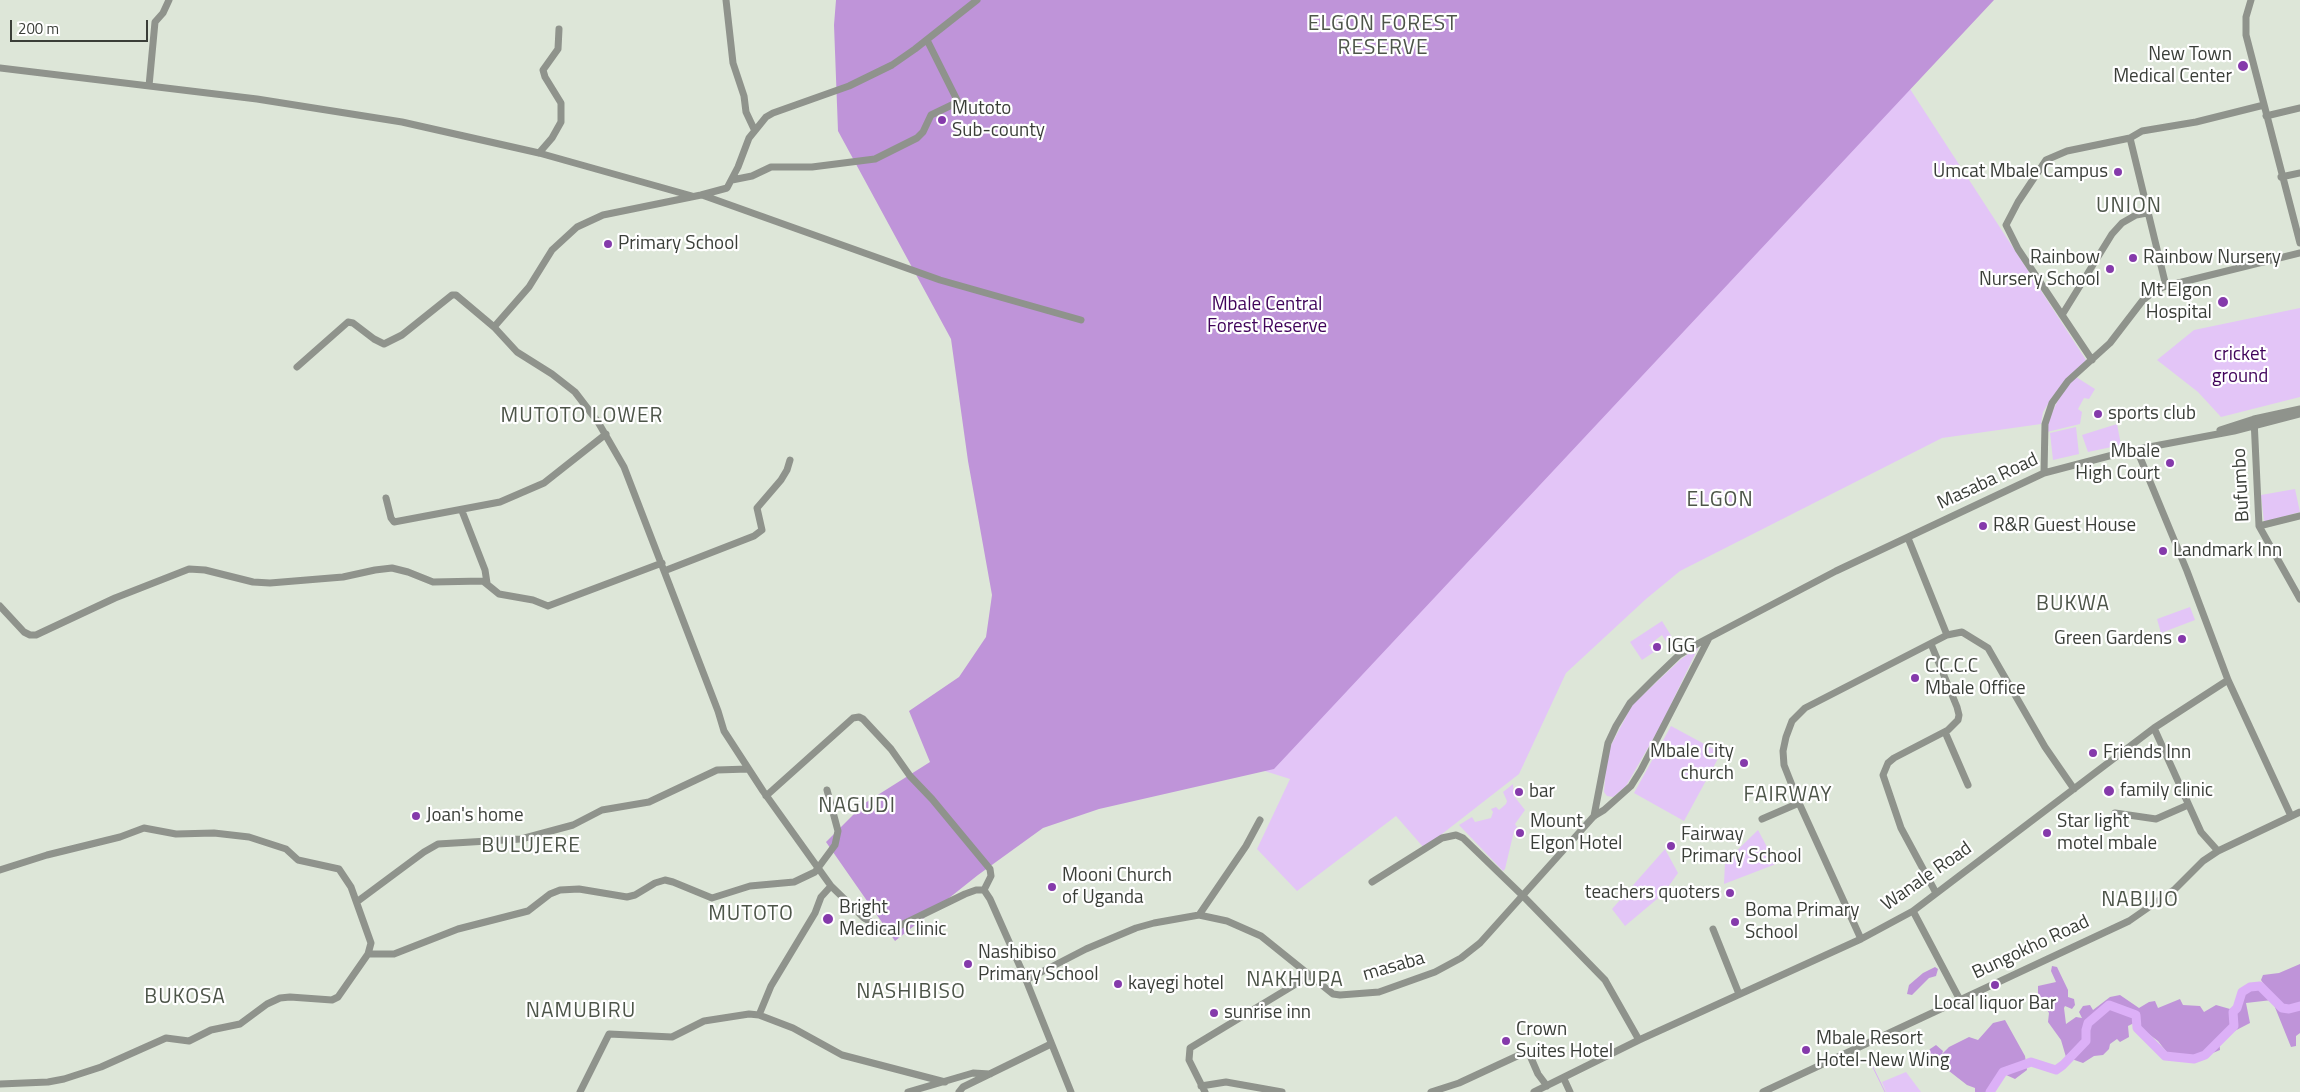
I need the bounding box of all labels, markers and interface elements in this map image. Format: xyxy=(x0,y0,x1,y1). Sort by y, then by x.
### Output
scale bar xyxy=(12,10,150,42)
district label: ELGON FOREST RESERVE xyxy=(1306,12,1460,62)
text: 200 m xyxy=(18,17,59,40)
place label: New Town Medical Center xyxy=(2113,44,2232,88)
marker: New Town Medical Center xyxy=(2236,59,2250,73)
place label: Mutoto Sub-county xyxy=(952,98,1045,142)
marker: Mutoto Sub-county xyxy=(936,114,948,126)
place label: Umcat Mbale Campus xyxy=(1933,161,2108,183)
marker: Umcat Mbale Campus xyxy=(2112,166,2124,178)
district label: UNION xyxy=(2095,194,2163,220)
place label: Primary School xyxy=(618,233,739,255)
marker: Primary School xyxy=(602,238,614,250)
place label: Rainbow Nursery School xyxy=(1979,247,2100,291)
place label: Rainbow Nursery xyxy=(2143,247,2281,269)
marker: Rainbow Nursery xyxy=(2127,252,2139,264)
marker: Rainbow Nursery School xyxy=(2104,263,2116,275)
place label: Mt Elgon Hospital xyxy=(2140,280,2212,324)
park label: Mbale Central Forest Reserve xyxy=(1207,294,1327,338)
marker: Mt Elgon Hospital xyxy=(2216,295,2230,309)
park label: cricket ground xyxy=(2212,344,2268,388)
place label: sports club xyxy=(2108,403,2196,425)
district label: MUTOTO LOWER xyxy=(499,404,665,430)
marker: sports club xyxy=(2092,408,2104,420)
place label: Mbale High Court xyxy=(2075,441,2160,485)
street label: Bufumbo xyxy=(2229,447,2255,523)
street label: Masaba Road xyxy=(1934,449,2042,515)
marker: Mbale High Court xyxy=(2164,457,2176,469)
district label: ELGON xyxy=(1686,488,1754,514)
place label: R&R Guest House xyxy=(1993,515,2136,537)
marker: R&R Guest House xyxy=(1977,520,1989,532)
place label: Landmark Inn xyxy=(2173,540,2282,562)
marker: Landmark Inn xyxy=(2157,545,2169,557)
district label: BUKWA xyxy=(2035,592,2111,618)
place label: Green Gardens xyxy=(2054,628,2172,650)
marker: Green Gardens xyxy=(2176,633,2188,645)
place label: IGG xyxy=(1667,636,1695,658)
marker: IGG xyxy=(1651,641,1663,653)
place label: C.C.C.C Mbale Office xyxy=(1925,656,2026,700)
marker: C.C.C.C Mbale Office xyxy=(1909,672,1921,684)
place label: Mbale City church xyxy=(1650,741,1734,785)
place label: Friends Inn xyxy=(2103,742,2191,764)
marker: Friends Inn xyxy=(2087,747,2099,759)
marker: Mbale City church xyxy=(1738,757,1750,769)
place label: family clinic xyxy=(2120,780,2213,802)
place label: bar xyxy=(1529,781,1555,803)
district label: FAIRWAY xyxy=(1743,783,1833,809)
marker: family clinic xyxy=(2102,784,2116,798)
marker: bar xyxy=(1513,786,1525,798)
district label: NAGUDI xyxy=(817,794,897,820)
place label: Joan's home xyxy=(426,805,524,827)
marker: Joan's home xyxy=(410,810,422,822)
place label: Mount Elgon Hotel xyxy=(1530,811,1622,855)
place label: Star light motel mbale xyxy=(2057,811,2157,855)
place label: Fairway Primary School xyxy=(1681,824,1802,868)
marker: Mount Elgon Hotel xyxy=(1514,827,1526,839)
marker: Star light motel mbale xyxy=(2041,827,2053,839)
district label: BULUJERE xyxy=(480,834,582,860)
street label: Wanale Road xyxy=(1877,838,1977,916)
marker: Fairway Primary School xyxy=(1665,840,1677,852)
place label: Mooni Church of Uganda xyxy=(1062,865,1172,909)
marker: Mooni Church of Uganda xyxy=(1046,881,1058,893)
place label: teachers quoters xyxy=(1585,882,1720,904)
marker: teachers quoters xyxy=(1724,887,1736,899)
district label: NABIJJO xyxy=(2100,888,2180,914)
place label: Bright Medical Clinic xyxy=(839,897,947,941)
place label: Boma Primary School xyxy=(1745,900,1859,944)
district label: MUTOTO xyxy=(707,902,795,928)
street label: Bungokho Road xyxy=(1969,911,2093,985)
marker: Bright Medical Clinic xyxy=(821,912,835,926)
marker: Boma Primary School xyxy=(1729,916,1741,928)
place label: Nashibiso Primary School xyxy=(978,942,1099,986)
street label: masaba xyxy=(1360,947,1428,987)
marker: Nashibiso Primary School xyxy=(962,958,974,970)
district label: NAKHUPA xyxy=(1245,968,1345,994)
place label: kayegi hotel xyxy=(1128,973,1224,995)
marker: kayegi hotel xyxy=(1112,978,1124,990)
marker: Local liquor Bar xyxy=(1989,979,2001,991)
district label: NASHIBISO xyxy=(855,980,967,1006)
district label: BUKOSA xyxy=(143,985,227,1011)
place label: Local liquor Bar xyxy=(1934,993,2056,1015)
district label: NAMUBIRU xyxy=(525,999,637,1025)
place label: sunrise inn xyxy=(1224,1002,1311,1024)
marker: sunrise inn xyxy=(1208,1007,1220,1019)
place label: Crown Suites Hotel xyxy=(1516,1019,1613,1063)
place label: Mbale Resort Hotel-New Wing xyxy=(1816,1028,1950,1072)
marker: Crown Suites Hotel xyxy=(1500,1035,1512,1047)
marker: Mbale Resort Hotel-New Wing xyxy=(1800,1044,1812,1056)

